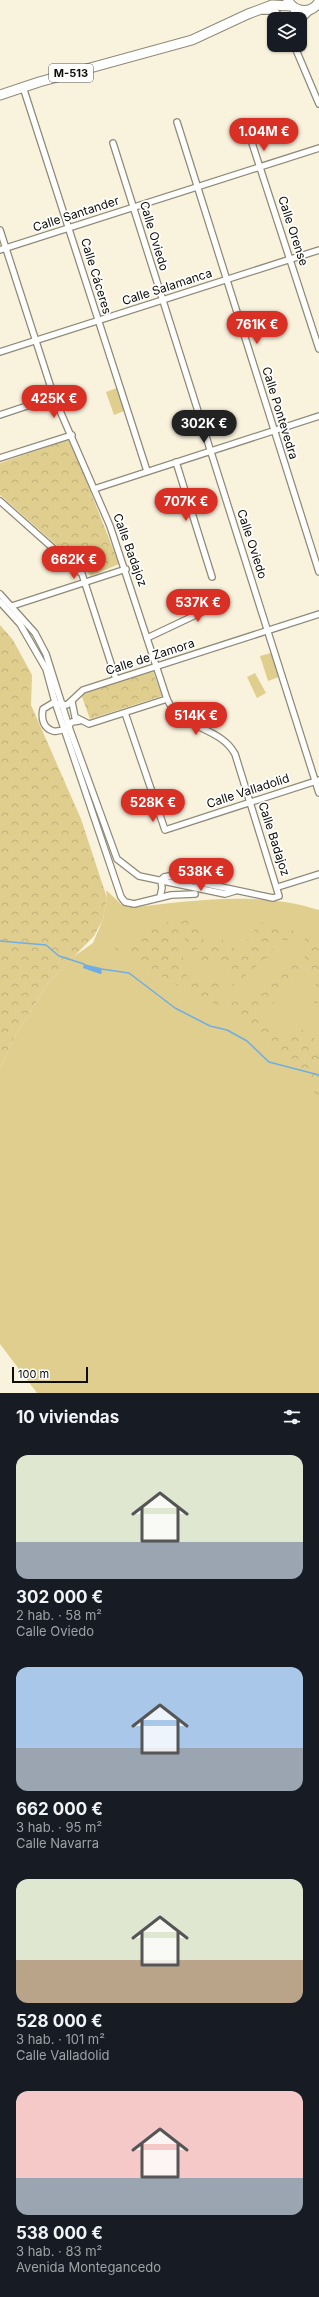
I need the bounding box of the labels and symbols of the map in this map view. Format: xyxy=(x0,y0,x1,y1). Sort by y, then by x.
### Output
road number: M-513 xyxy=(49,64,93,82)
pin: 1.04M € xyxy=(227,118,301,152)
street label: Calle Santander xyxy=(31,192,121,235)
street label: Calle Orense xyxy=(275,194,312,268)
street label: Calle Oviedo xyxy=(137,199,172,273)
street label: Calle Cáceres xyxy=(78,236,115,316)
street label: Calle Salamanca xyxy=(120,265,214,308)
pin: 761K € xyxy=(224,311,290,345)
street label: Calle Pontevedra xyxy=(259,365,302,461)
pin: 425K € xyxy=(21,385,87,419)
pin: 302K € xyxy=(171,410,237,444)
pin: 707K € xyxy=(153,488,219,522)
street label: Calle Oviedo xyxy=(234,507,271,580)
street label: Calle Badajoz xyxy=(110,511,151,589)
pin: 662K € xyxy=(41,546,107,580)
pin: 537K € xyxy=(165,589,231,623)
street label: Calle de Zamora xyxy=(103,635,196,678)
pin: 514K € xyxy=(163,702,229,736)
street label: Calle Valladolid xyxy=(204,770,291,811)
pin: 528K € xyxy=(120,789,186,823)
street label: Calle Badajoz xyxy=(255,800,293,878)
pin: 538K € xyxy=(168,858,234,892)
scale bar xyxy=(12,1365,88,1384)

